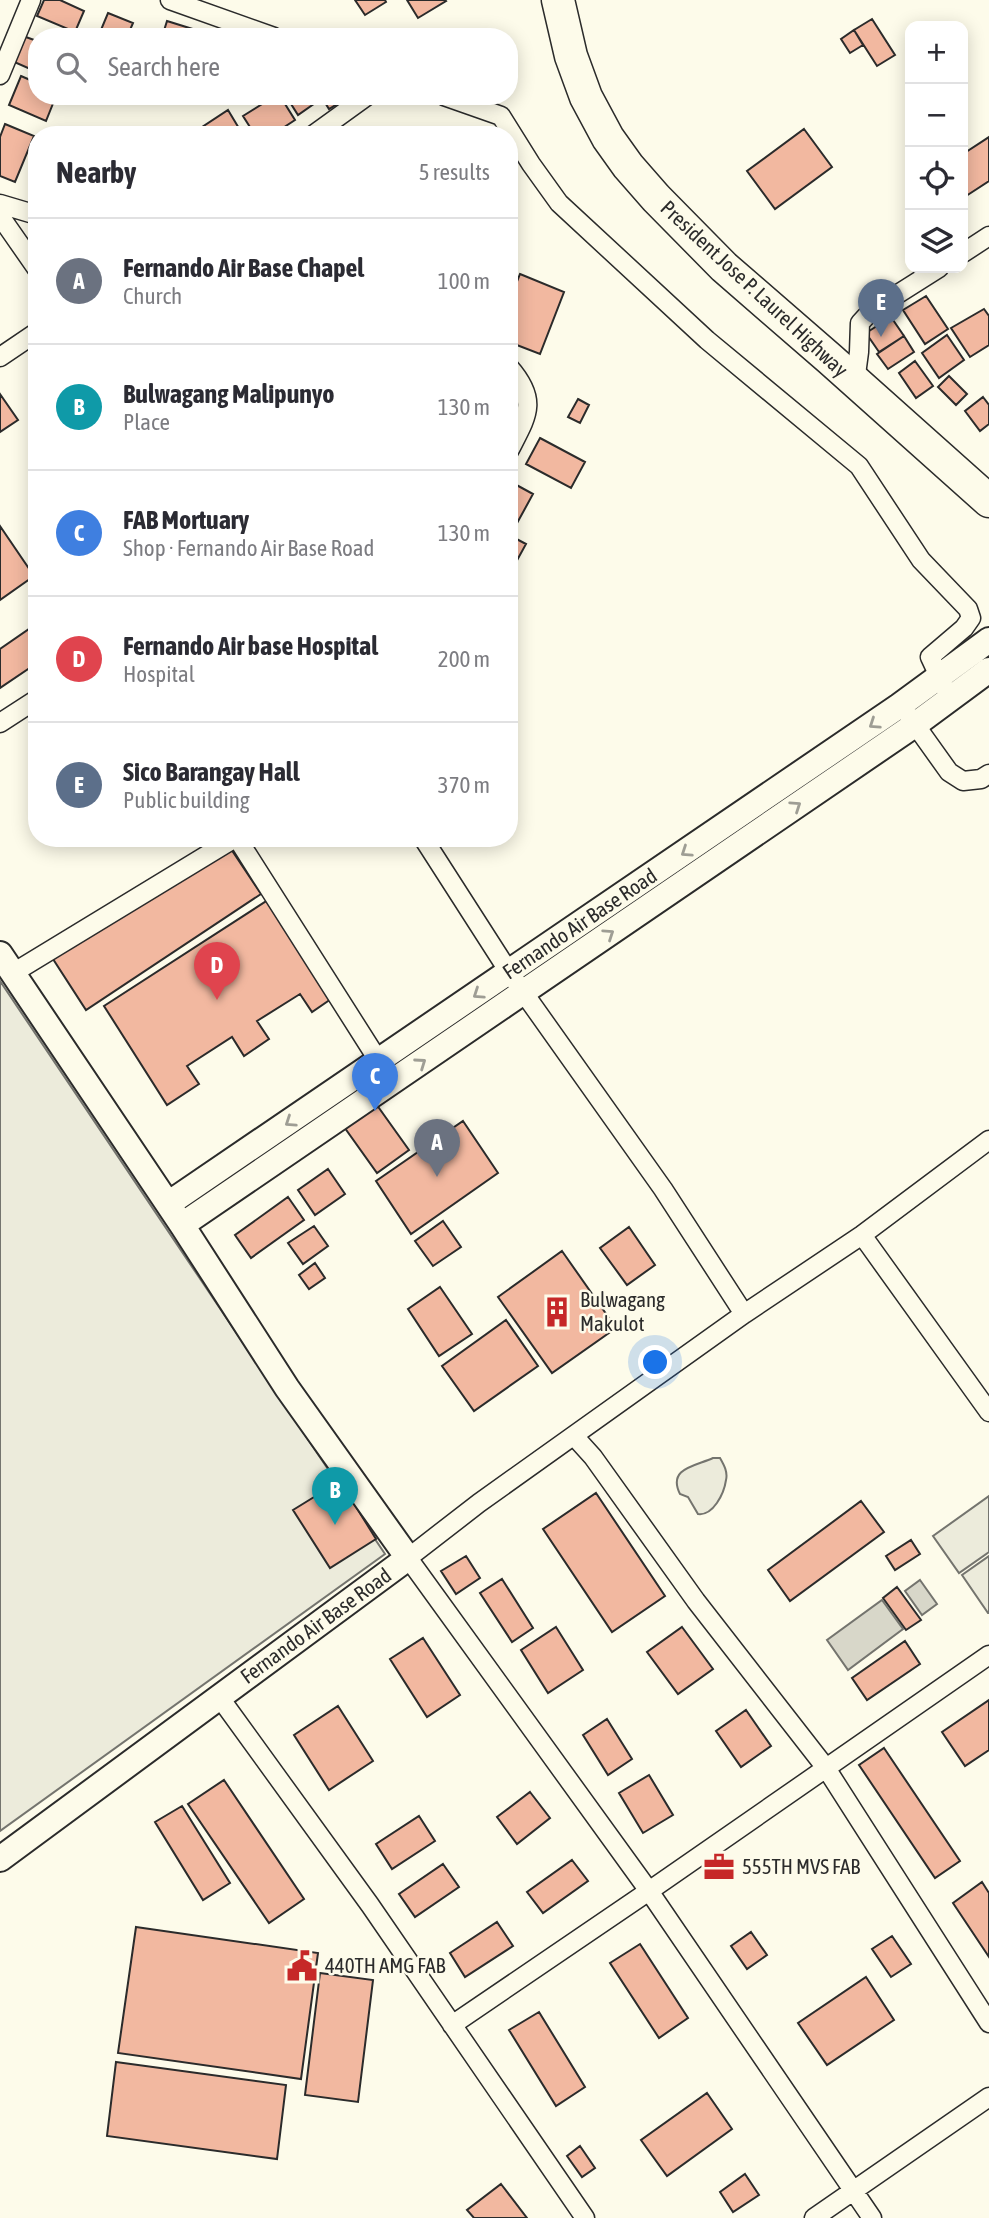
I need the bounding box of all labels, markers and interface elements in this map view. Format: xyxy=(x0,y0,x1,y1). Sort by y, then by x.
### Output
map controls xyxy=(905,21,968,273)
button: + xyxy=(905,21,968,84)
search box xyxy=(28,28,518,105)
icon: search xyxy=(52,48,90,86)
text: Search here xyxy=(108,52,220,82)
button: − xyxy=(905,84,968,147)
button: locate xyxy=(905,147,968,210)
text: Nearby xyxy=(56,155,136,189)
text: 5 results xyxy=(419,159,490,185)
street label: President Jose P. Laurel Highway xyxy=(656,195,853,382)
button: layers xyxy=(905,210,968,273)
text: Fernando Air Base Chapel xyxy=(123,253,364,283)
text: A xyxy=(73,268,85,294)
text: 100 m xyxy=(438,268,490,294)
pin: E xyxy=(858,279,904,337)
text: Church xyxy=(123,283,182,309)
text: Bulwagang Malipunyo xyxy=(123,379,335,409)
text: B xyxy=(74,394,84,420)
text: 130 m xyxy=(438,394,490,420)
text: Place xyxy=(123,409,170,435)
text: FAB Mortuary xyxy=(123,505,249,535)
text: C xyxy=(74,520,84,546)
text: 130 m xyxy=(438,520,490,546)
text: Shop · Fernando Air Base Road xyxy=(123,535,374,561)
text: Fernando Air base Hospital xyxy=(123,631,378,661)
text: D xyxy=(73,646,85,672)
text: 200 m xyxy=(438,646,490,672)
text: Hospital xyxy=(123,661,195,687)
one-way arrow xyxy=(869,715,882,728)
text: Sico Barangay Hall xyxy=(123,757,300,787)
text: E xyxy=(74,772,84,798)
text: 370 m xyxy=(438,772,490,798)
text: Public building xyxy=(123,787,250,813)
one-way arrow xyxy=(789,801,802,814)
one-way arrow xyxy=(681,844,694,857)
street label: Fernando Air Base Road xyxy=(498,863,661,984)
one-way arrow xyxy=(601,930,614,942)
pin: D xyxy=(194,942,240,1000)
one-way arrow xyxy=(473,985,486,998)
pin: C xyxy=(352,1053,398,1111)
one-way arrow xyxy=(413,1059,426,1071)
one-way arrow xyxy=(285,1113,298,1126)
pin: A xyxy=(414,1119,460,1177)
place label: Bulwagang Makulot xyxy=(580,1287,665,1335)
building icon: Bulwagang Makulot xyxy=(540,1295,574,1329)
your location xyxy=(638,1345,672,1379)
pin: B xyxy=(312,1467,358,1525)
street label: Fernando Air Base Road xyxy=(235,1562,395,1688)
office icon: 555TH MVS FAB xyxy=(702,1850,736,1884)
place label: 555TH MVS FAB xyxy=(742,1854,860,1878)
public building icon: 440TH AMG FAB xyxy=(285,1949,319,1983)
place label: 440TH AMG FAB xyxy=(325,1953,446,1977)

